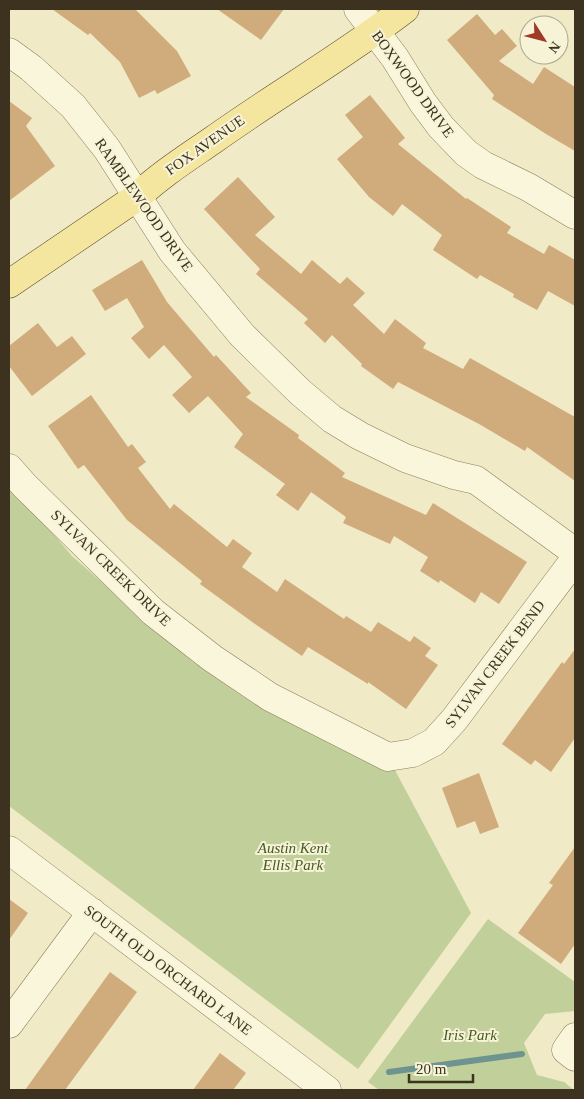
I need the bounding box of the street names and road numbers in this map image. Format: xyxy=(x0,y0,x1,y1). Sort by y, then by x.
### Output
street label: BOXWOOD DRIVE xyxy=(369,28,457,140)
street label: FOX AVENUE xyxy=(162,112,248,178)
street label: RAMBLEWOOD DRIVE xyxy=(92,135,196,275)
street label: SYLVAN CREEK DRIVE xyxy=(48,507,174,629)
street label: SYLVAN CREEK BEND xyxy=(442,597,548,731)
street label: SOUTH OLD ORCHARD LANE xyxy=(81,902,255,1038)

